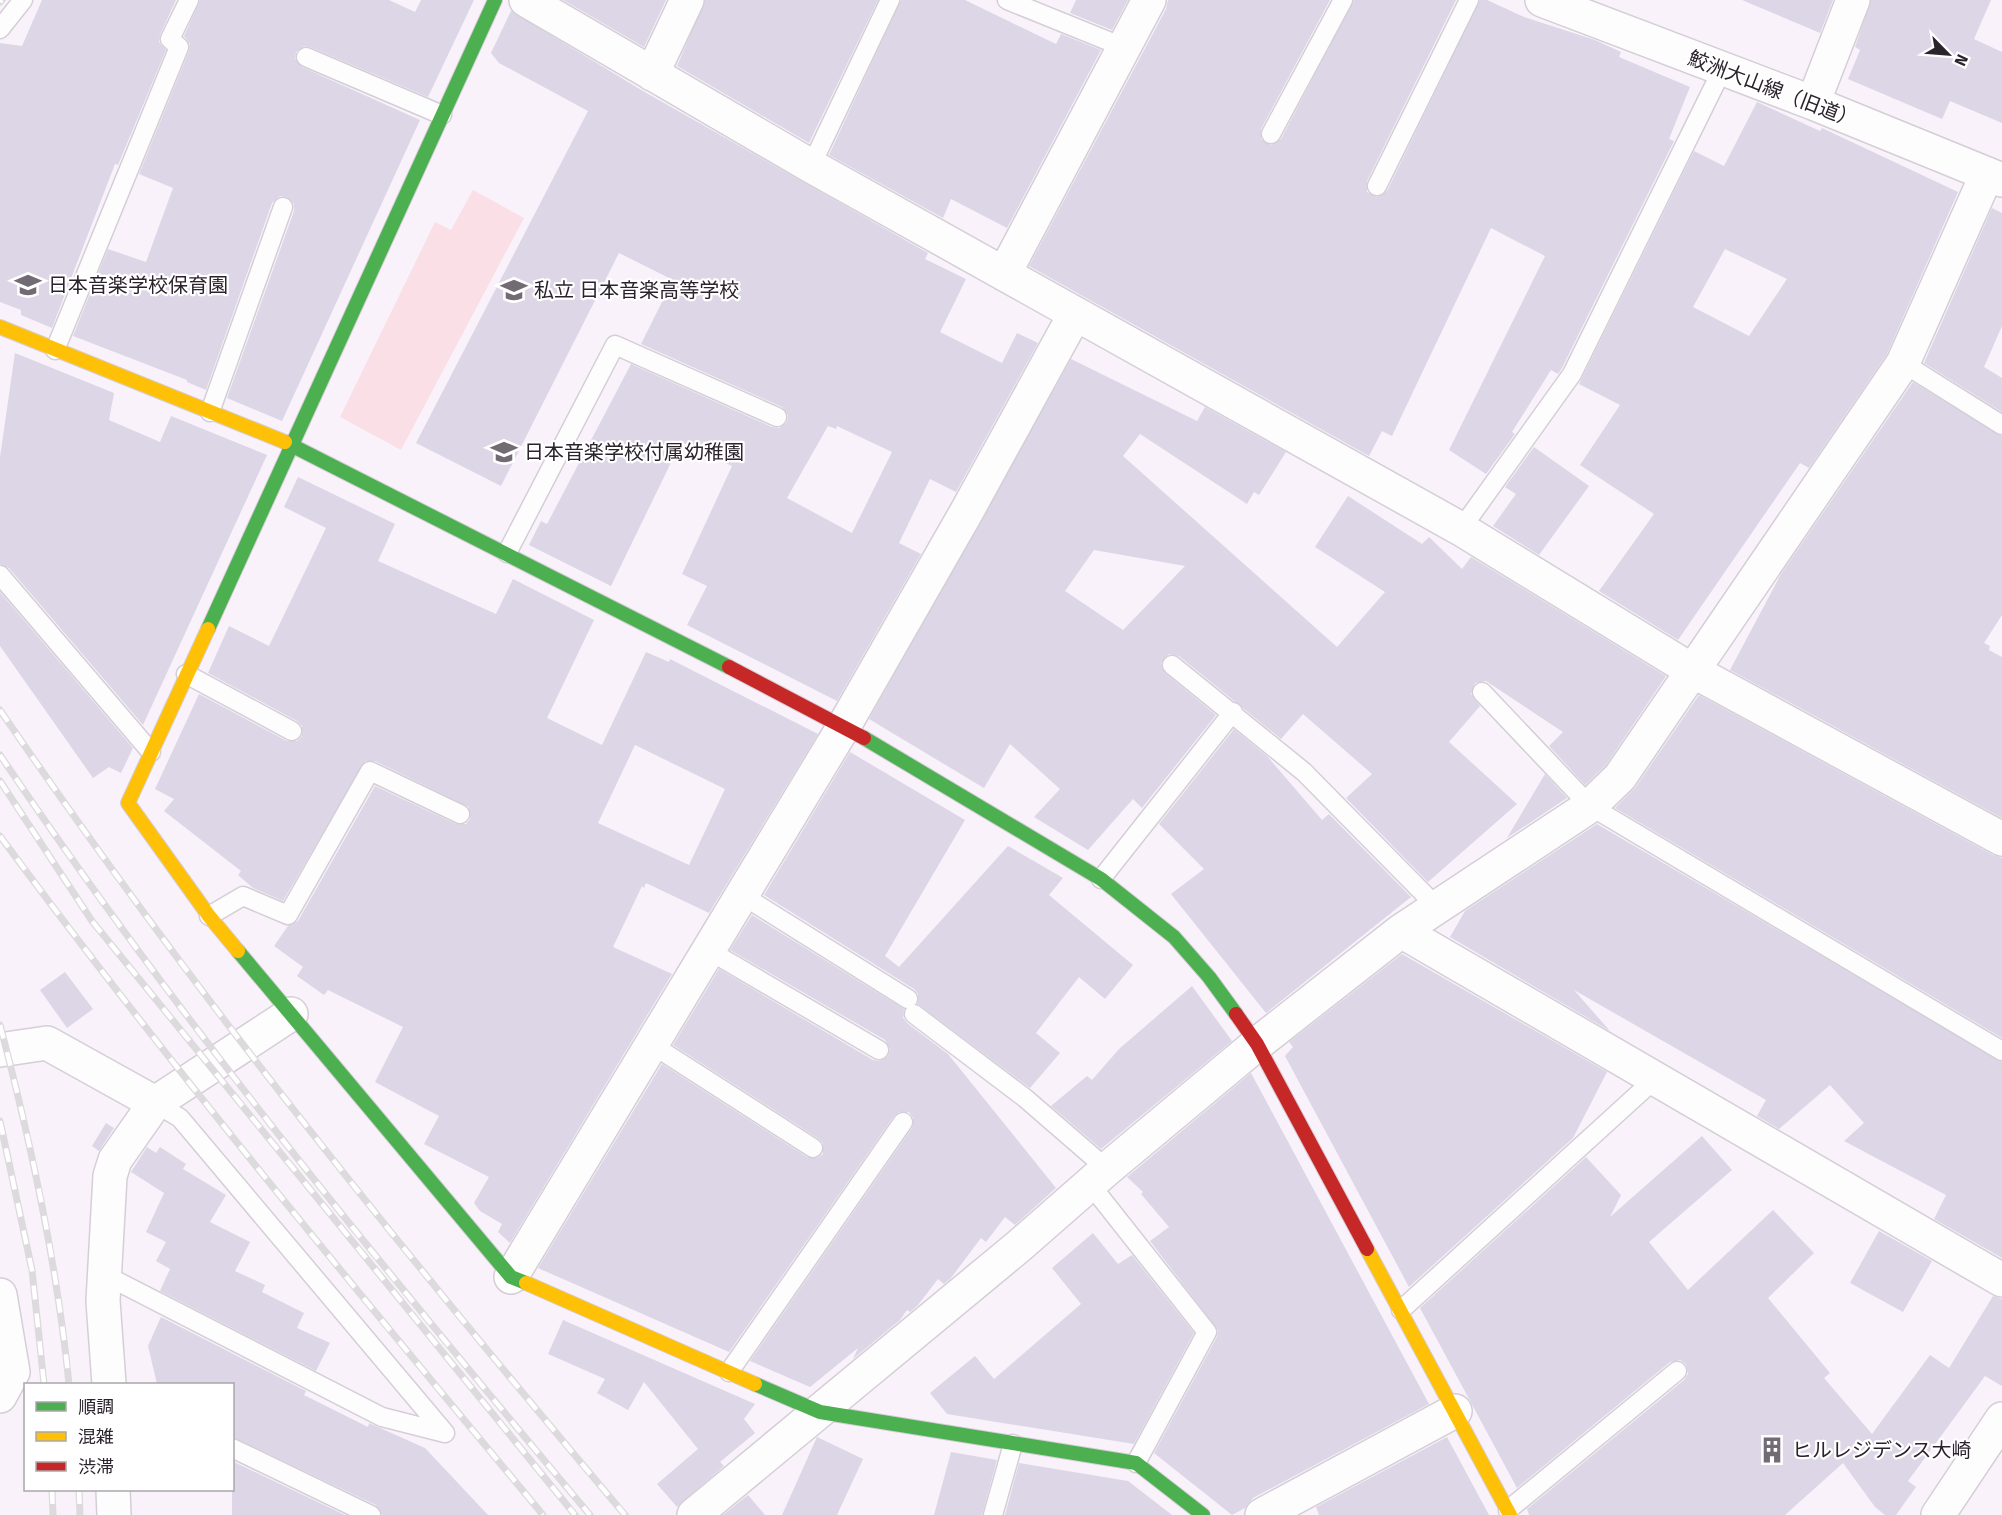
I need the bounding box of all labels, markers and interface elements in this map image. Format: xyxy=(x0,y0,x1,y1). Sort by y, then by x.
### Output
north arrow xyxy=(1918,24,1978,84)
street label: 鮫洲大山線（旧道） xyxy=(1685,46,1861,132)
text: N xyxy=(1950,51,1972,69)
school or university icon: 日本音楽学校保育園 xyxy=(13,270,43,300)
place label: 日本音楽学校保育園 xyxy=(48,273,228,297)
school or university icon: 私立 日本音楽高等学校 xyxy=(499,275,529,305)
place label: 私立 日本音楽高等学校 xyxy=(534,278,739,302)
school or university icon: 日本音楽学校付属幼稚園 xyxy=(489,437,519,467)
place label: 日本音楽学校付属幼稚園 xyxy=(524,440,744,464)
legend xyxy=(24,1383,234,1491)
text: 順調 xyxy=(78,1396,114,1418)
text: 混雑 xyxy=(78,1426,114,1448)
building icon: ヒルレジデンス大崎 xyxy=(1757,1435,1787,1465)
place label: ヒルレジデンス大崎 xyxy=(1792,1438,1972,1462)
text: 渋滞 xyxy=(78,1456,114,1478)

